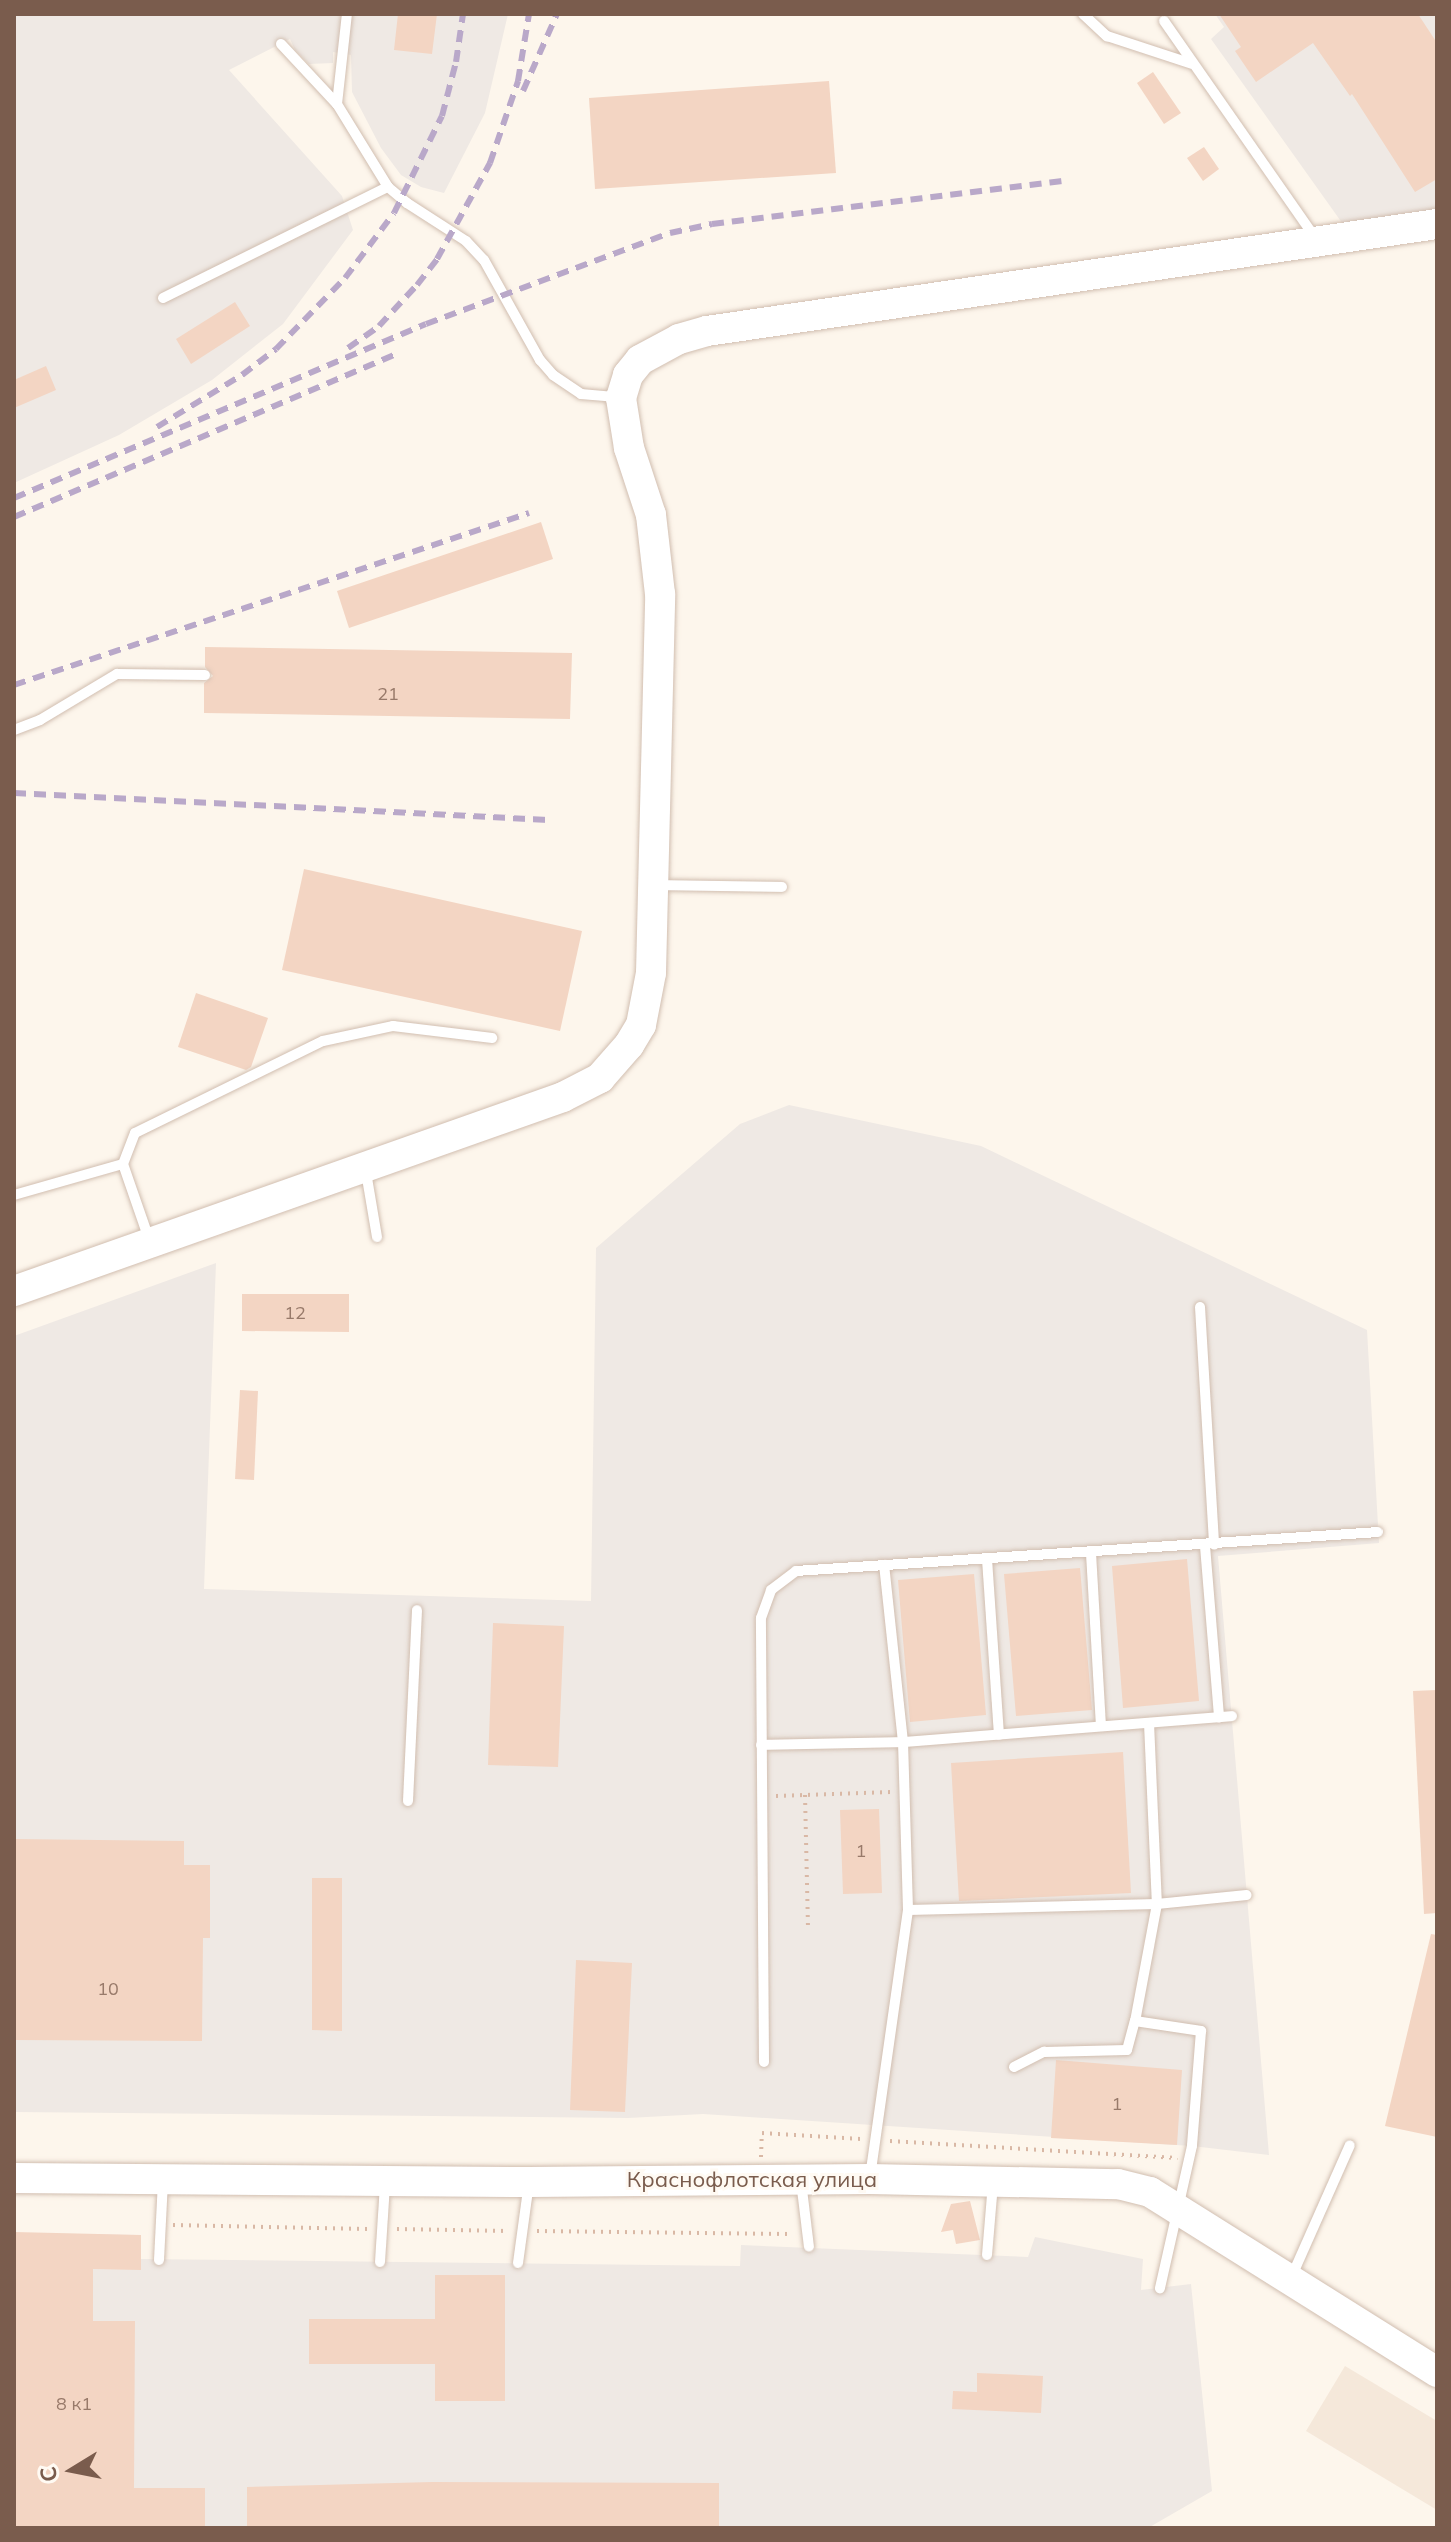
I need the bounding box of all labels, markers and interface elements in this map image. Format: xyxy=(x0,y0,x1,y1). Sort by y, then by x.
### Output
house number: 21 xyxy=(377,683,399,705)
house number: 12 xyxy=(284,1302,306,1324)
house number: 1 xyxy=(856,1840,866,1862)
house number: 10 xyxy=(97,1978,119,2000)
house number: 1 xyxy=(1112,2093,1122,2115)
street label: Краснофлотская улица xyxy=(627,2167,877,2193)
house number: 8 к1 xyxy=(56,2393,92,2415)
north arrow xyxy=(32,2430,112,2510)
text: С xyxy=(33,2464,63,2484)

